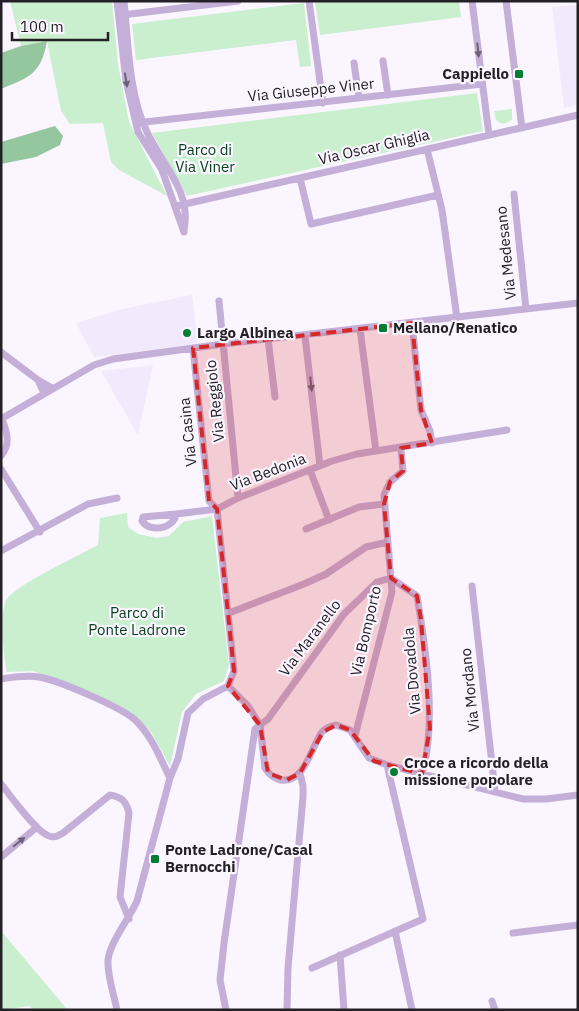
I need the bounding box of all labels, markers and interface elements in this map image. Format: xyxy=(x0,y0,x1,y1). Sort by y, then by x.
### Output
scale bar xyxy=(12,10,109,42)
text: 100 m xyxy=(20,17,64,36)
one-way arrow xyxy=(474,42,482,58)
place label: Cappiello xyxy=(442,64,509,83)
marker: Cappiello xyxy=(513,68,525,80)
one-way arrow xyxy=(123,73,131,89)
street label: Via Giuseppe Viner xyxy=(247,73,376,106)
street label: Via Oscar Ghiglia xyxy=(316,124,431,169)
park label: Parco di Via Viner xyxy=(175,140,235,176)
street label: Via Medesano xyxy=(491,205,520,301)
place label: Mellano/Renatico xyxy=(393,318,517,337)
marker: Mellano/Renatico xyxy=(377,322,389,334)
place label: Largo Albinea xyxy=(197,323,294,342)
marker: Largo Albinea xyxy=(181,327,193,339)
street label: Via Reggiolo xyxy=(201,359,228,443)
one-way arrow xyxy=(307,377,315,393)
street label: Via Casina xyxy=(174,397,201,468)
street label: Via Bedonia xyxy=(227,448,309,495)
street label: Via Bomporto xyxy=(346,584,385,678)
street label: Via Maranello xyxy=(275,596,345,680)
park label: Parco di Ponte Ladrone xyxy=(88,603,186,639)
street label: Via Dovadola xyxy=(398,627,425,715)
street label: Via Mordano xyxy=(456,647,483,733)
place label: Croce a ricordo della missione popolare xyxy=(404,753,549,789)
marker: Croce a ricordo della missione popolare xyxy=(388,766,400,778)
one-way arrow xyxy=(13,836,25,848)
place label: Ponte Ladrone/Casal Bernocchi xyxy=(165,840,313,876)
marker: Ponte Ladrone/Casal Bernocchi xyxy=(149,853,161,865)

